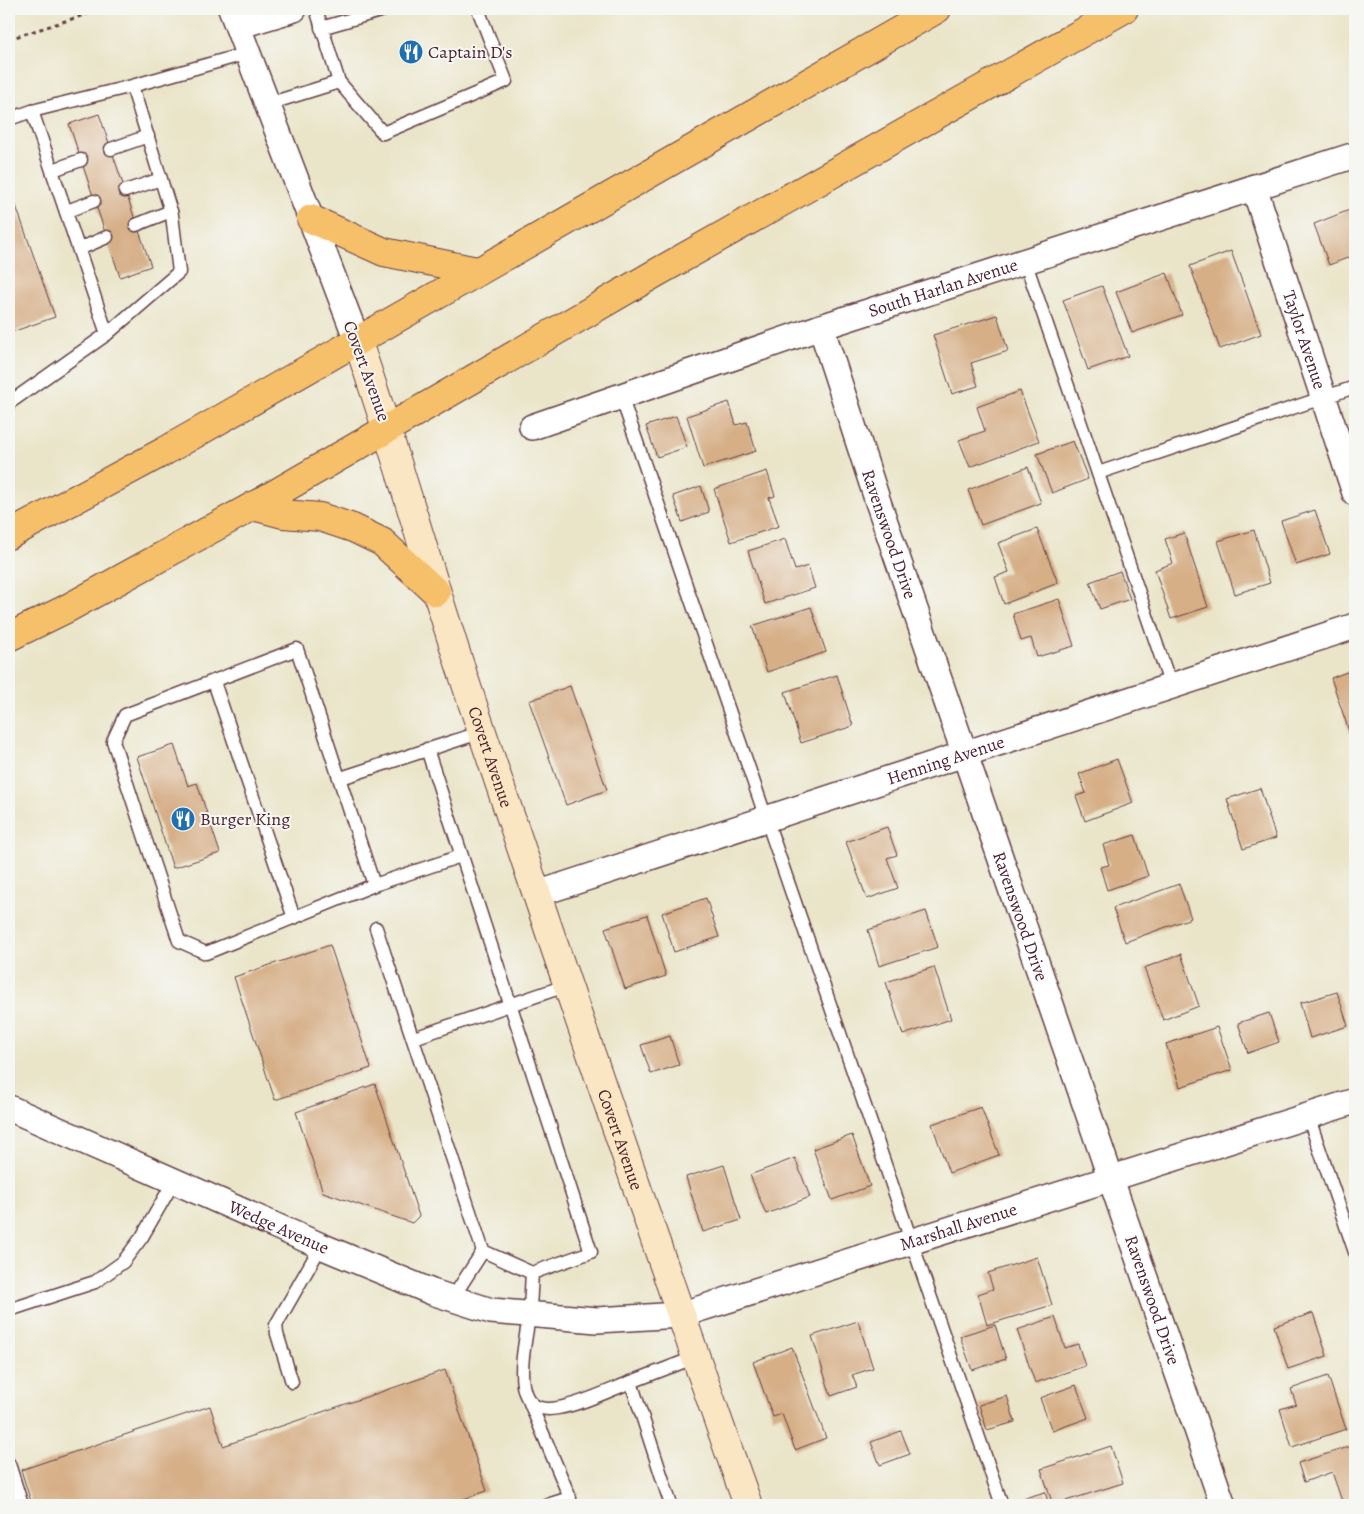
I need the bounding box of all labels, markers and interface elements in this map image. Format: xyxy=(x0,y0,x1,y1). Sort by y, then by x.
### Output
restaurant icon: Captain D's xyxy=(398,39,424,65)
place label: Captain D's xyxy=(428,40,513,64)
street label: South Harlan Avenue xyxy=(865,252,1021,323)
street label: Taylor Avenue xyxy=(1277,287,1332,392)
street label: Covert Avenue xyxy=(338,317,396,425)
street label: Ravenswood Drive xyxy=(856,466,922,602)
street label: Covert Avenue xyxy=(462,703,519,811)
street label: Henning Avenue xyxy=(884,730,1007,791)
restaurant icon: Burger King xyxy=(170,806,196,832)
place label: Burger King xyxy=(200,807,290,831)
street label: Ravenswood Drive xyxy=(987,848,1054,984)
street label: Covert Avenue xyxy=(592,1086,649,1193)
street label: Wedge Avenue xyxy=(224,1194,333,1260)
street label: Marshall Avenue xyxy=(897,1197,1020,1257)
street label: Ravenswood Drive xyxy=(1119,1232,1186,1368)

